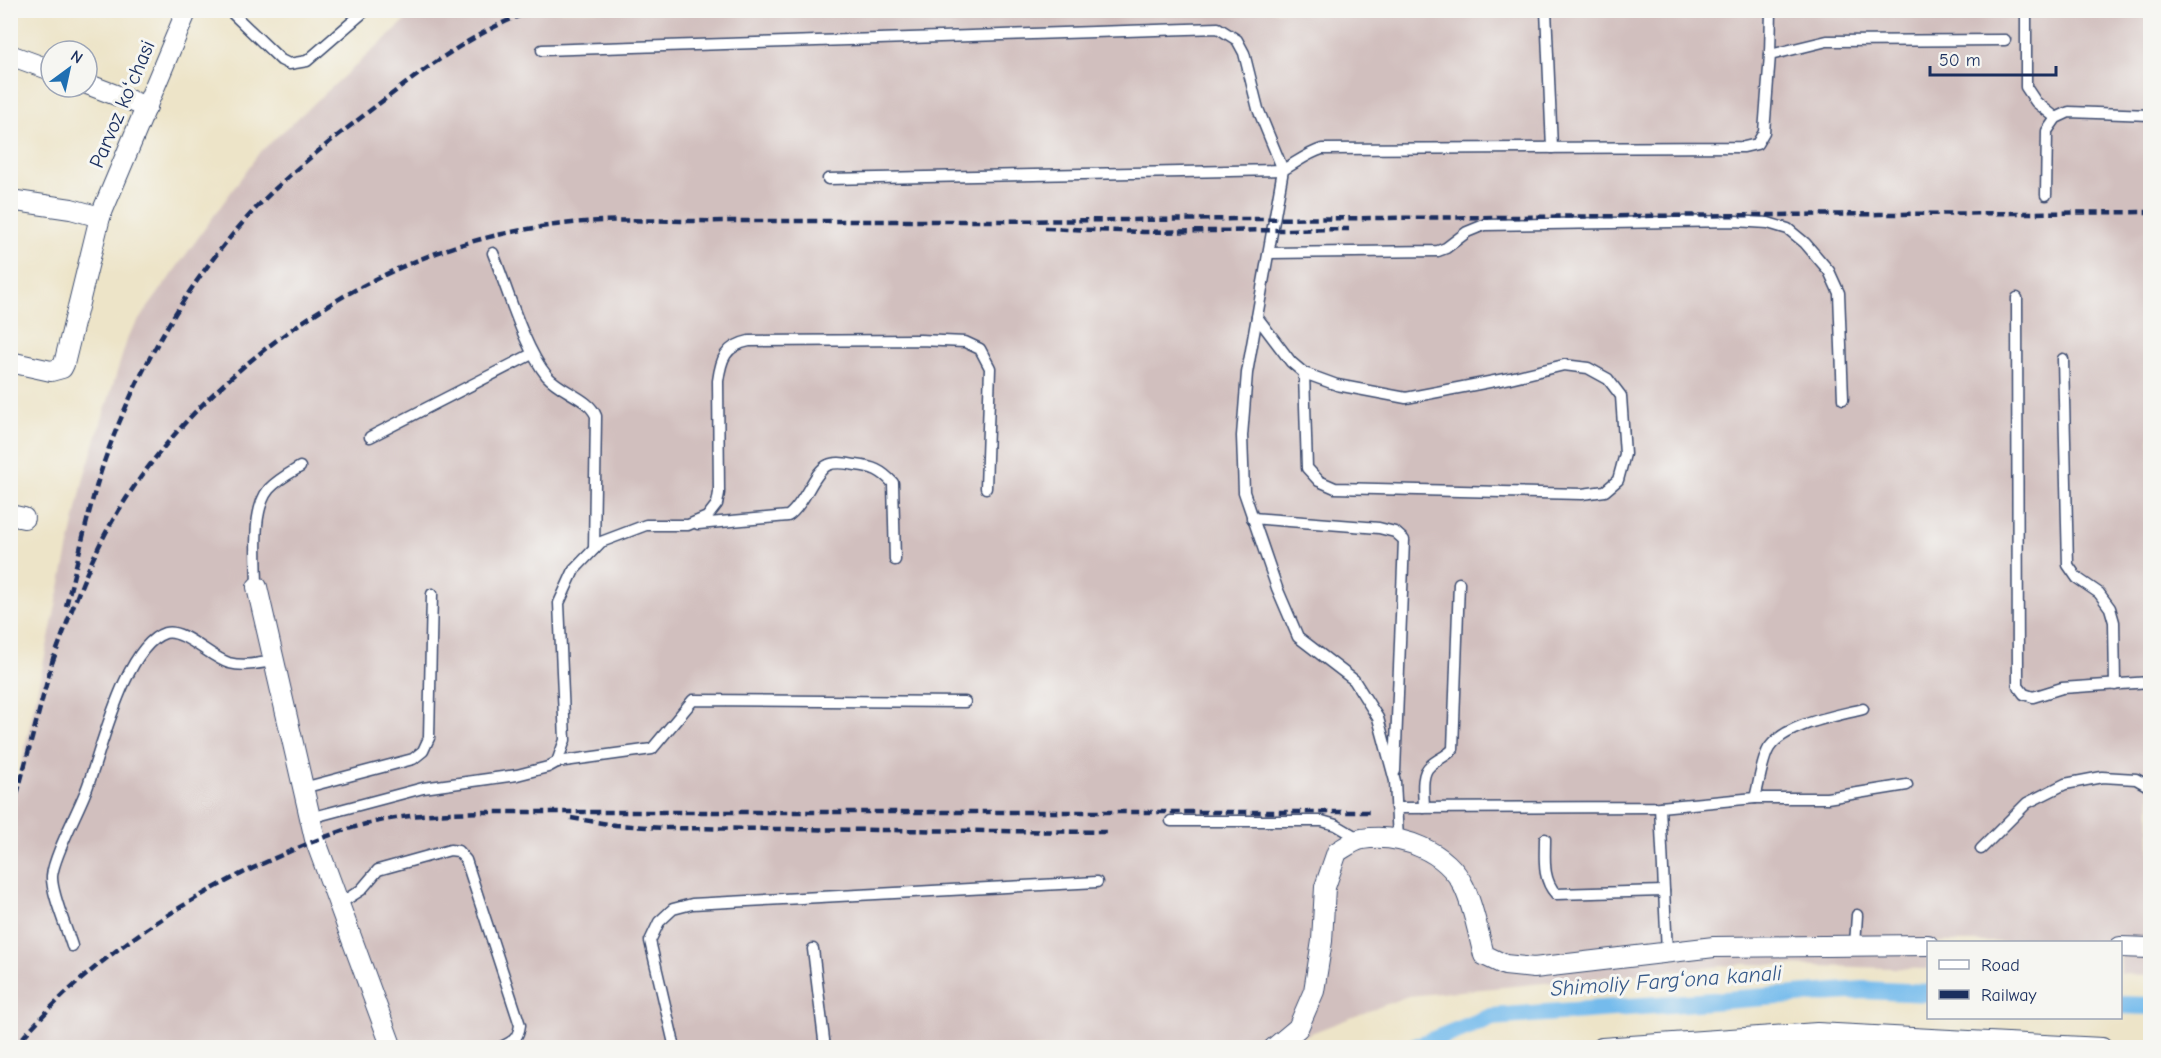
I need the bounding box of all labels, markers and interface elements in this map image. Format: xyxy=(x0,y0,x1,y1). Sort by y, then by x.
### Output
street label: Parvoz koʻchasi xyxy=(84,37,160,171)
north arrow xyxy=(39,39,99,99)
scale bar xyxy=(1930,39,2056,77)
text: N xyxy=(67,47,86,68)
text: 50 m xyxy=(1939,50,1981,71)
legend xyxy=(1927,941,2122,1019)
text: Road xyxy=(1981,955,2020,976)
water label: Shimoliy Fargʻona kanali xyxy=(1550,960,1784,1002)
text: Railway xyxy=(1981,985,2038,1006)

